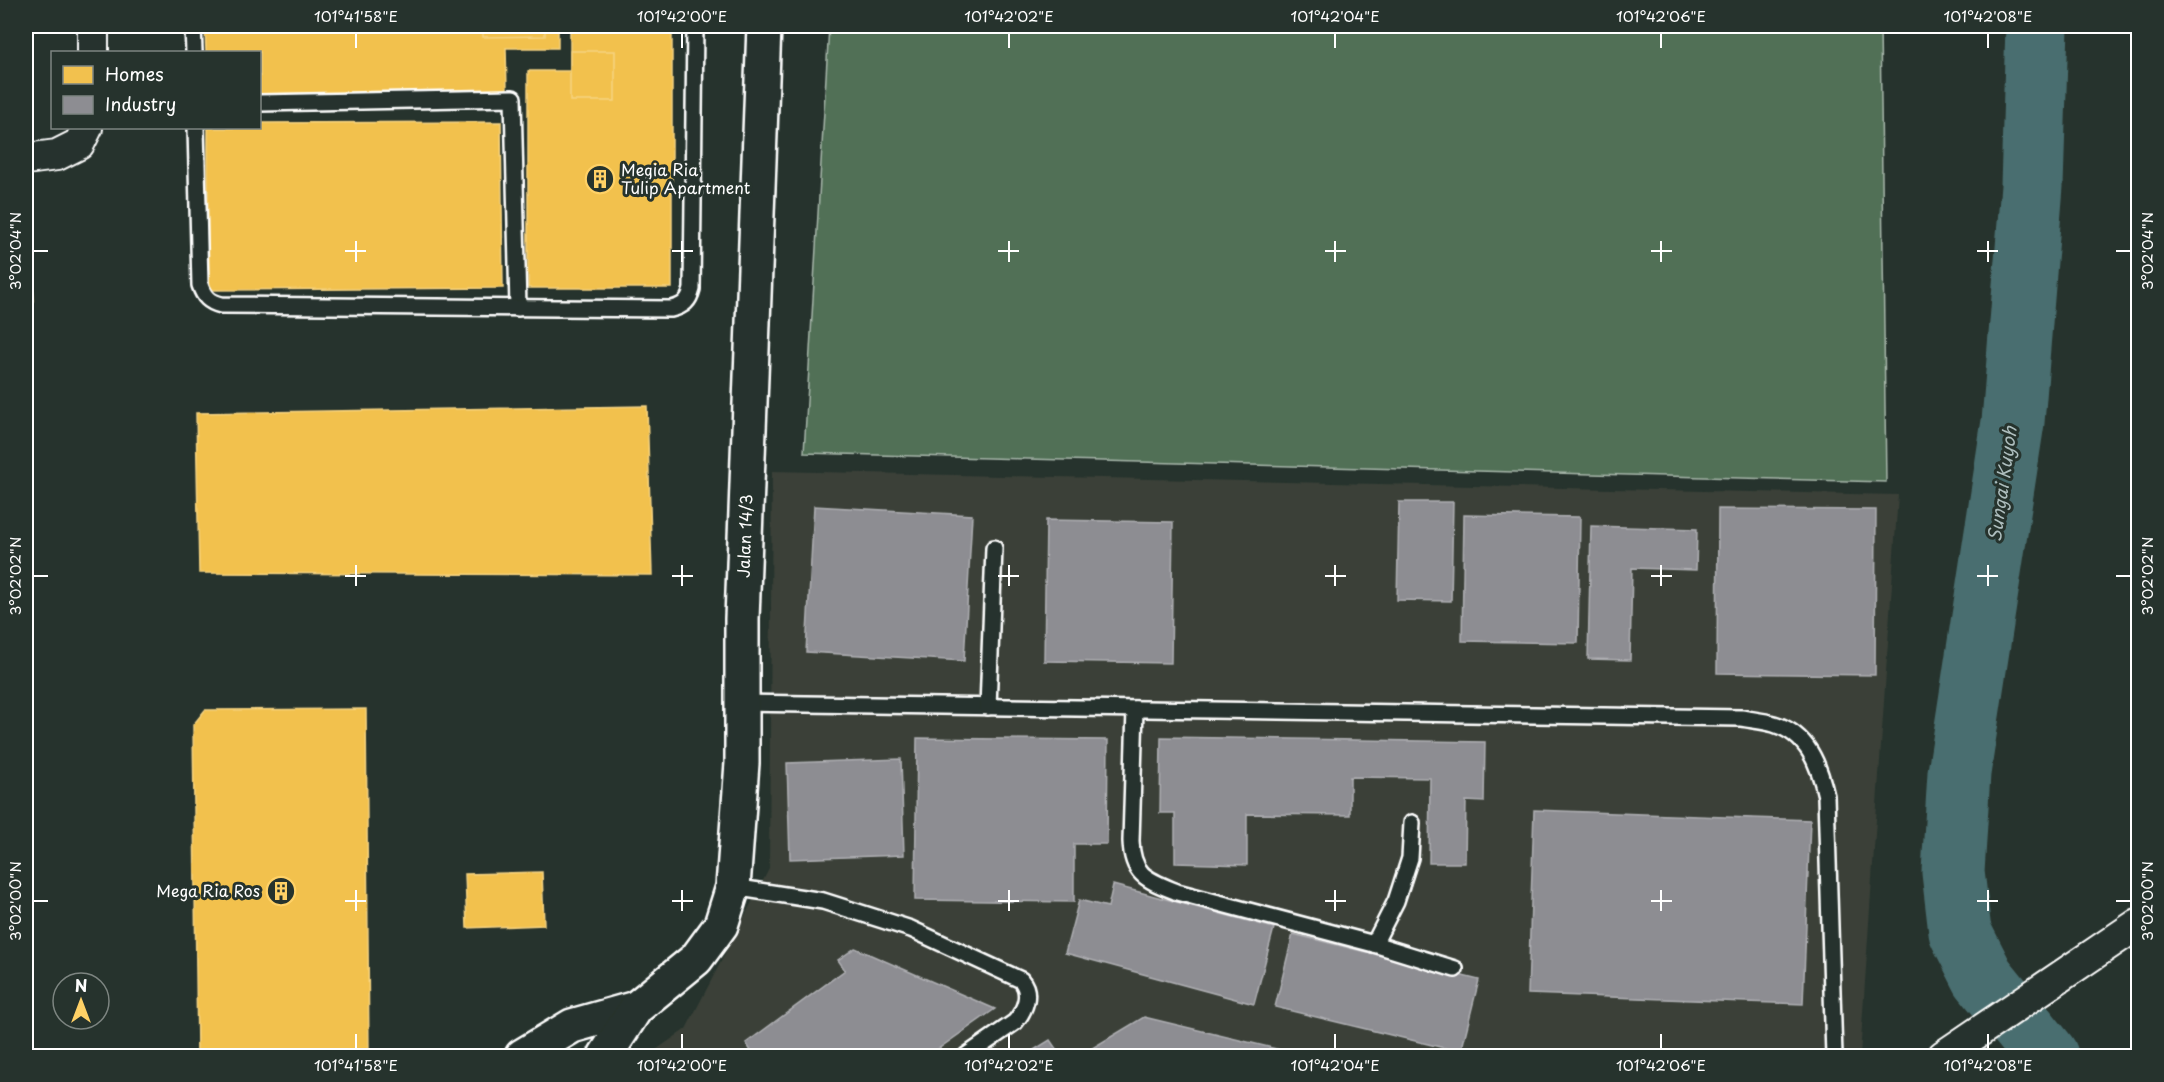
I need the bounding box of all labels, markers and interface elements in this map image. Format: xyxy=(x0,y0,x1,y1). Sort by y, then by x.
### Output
text: 101°41'58"E xyxy=(314,4,398,27)
text: 101°42'00"E xyxy=(637,4,727,27)
text: 101°42'02"E xyxy=(964,4,1054,27)
text: 101°42'04"E xyxy=(1290,4,1380,27)
text: 101°42'06"E xyxy=(1616,4,1706,27)
text: 101°42'08"E xyxy=(1944,4,2032,27)
legend xyxy=(51,51,261,129)
text: Homes xyxy=(105,60,163,87)
text: Industry xyxy=(105,90,176,117)
place label: Megia Ria Tulip Apartment xyxy=(621,157,751,199)
building icon: Megia Ria Tulip Apartment xyxy=(584,163,616,195)
text: 3°02'04"N xyxy=(3,212,26,290)
text: 3°02'04"N xyxy=(2135,212,2158,290)
water label: Sungai Kuyoh xyxy=(1980,423,2023,543)
street label: Jalan 14/3 xyxy=(731,494,757,578)
text: 3°02'02"N xyxy=(3,537,26,615)
text: 3°02'02"N xyxy=(2135,537,2158,615)
text: 3°02'00"N xyxy=(3,861,26,941)
text: 3°02'00"N xyxy=(2135,861,2158,941)
building icon: Mega Ria Ros xyxy=(265,875,297,907)
place label: Mega Ria Ros xyxy=(156,878,260,902)
north arrow xyxy=(51,971,111,1031)
text: N xyxy=(75,973,87,997)
text: 101°41'58"E xyxy=(314,1053,398,1076)
text: 101°42'00"E xyxy=(637,1053,727,1076)
text: 101°42'02"E xyxy=(964,1053,1054,1076)
text: 101°42'04"E xyxy=(1290,1053,1380,1076)
text: 101°42'06"E xyxy=(1616,1053,1706,1076)
text: 101°42'08"E xyxy=(1944,1053,2032,1076)

